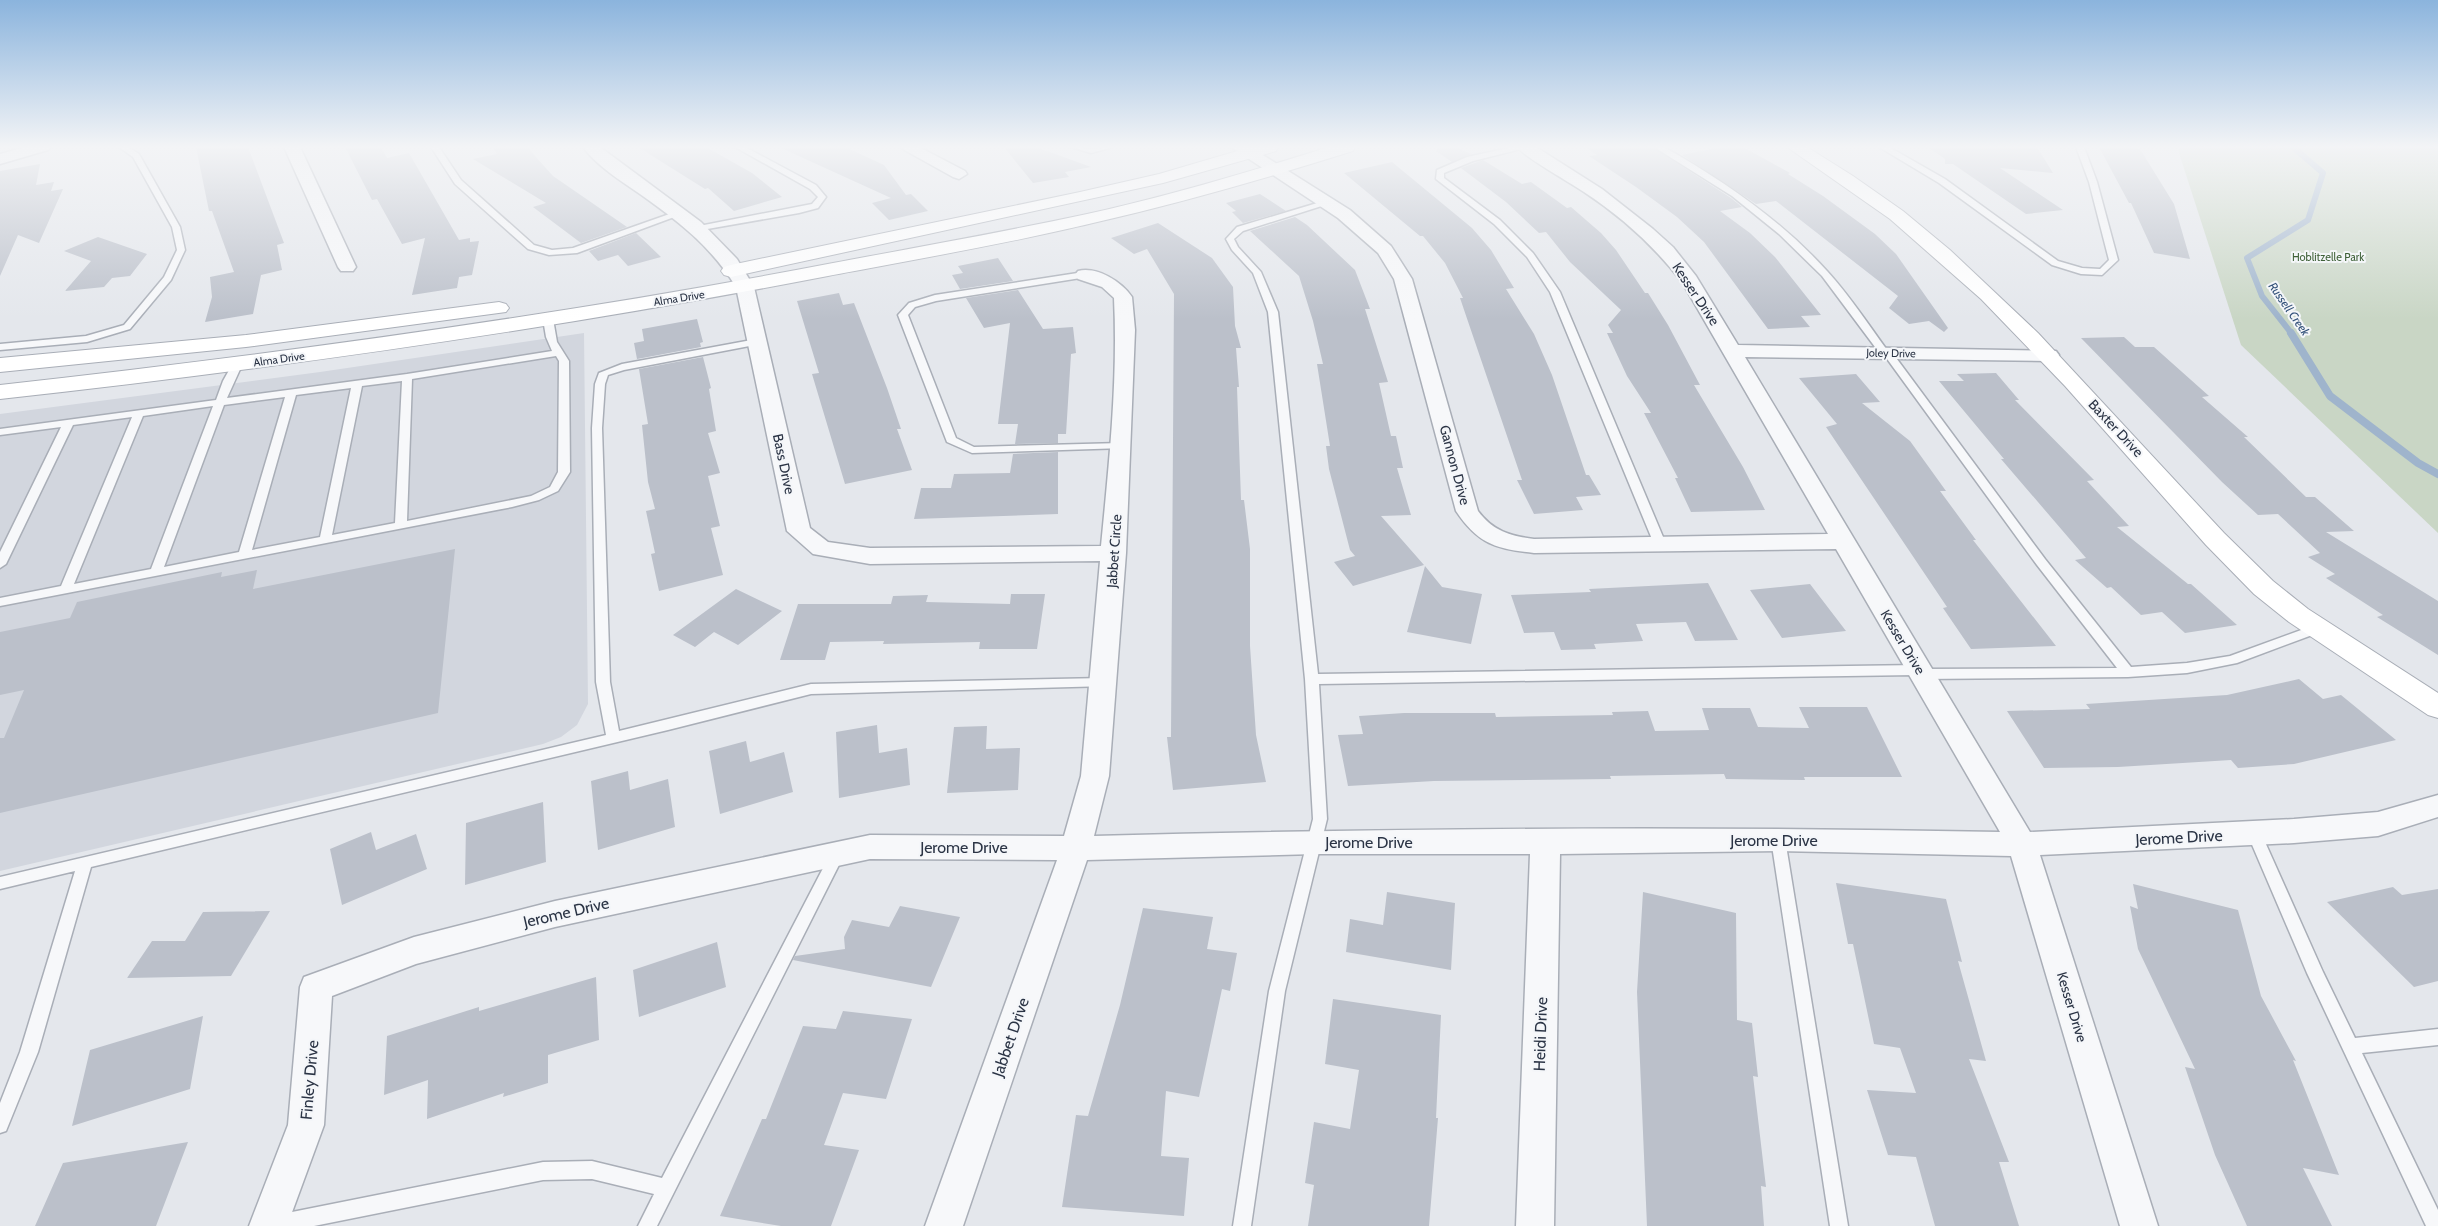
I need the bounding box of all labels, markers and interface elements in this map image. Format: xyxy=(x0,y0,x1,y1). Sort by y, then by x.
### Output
park label: Hoblitzelle Park xyxy=(2292,250,2364,264)
street label: Kesser Drive xyxy=(1668,259,1724,329)
water label: Russell Creek xyxy=(2265,279,2314,339)
street label: Alma Drive xyxy=(653,287,706,309)
street label: Joley Drive xyxy=(1865,346,1916,360)
street label: Alma Drive xyxy=(253,348,306,370)
street label: Baxter Drive xyxy=(2085,395,2147,461)
street label: Gannon Drive xyxy=(1436,423,1474,507)
street label: Bass Drive xyxy=(769,432,799,496)
street label: Jabbet Circle xyxy=(1102,514,1126,589)
street label: Kesser Drive xyxy=(1877,606,1929,678)
street label: Jerome Drive xyxy=(2134,826,2223,849)
street label: Jerome Drive xyxy=(1729,831,1818,850)
street label: Jerome Drive xyxy=(1324,833,1413,852)
street label: Jerome Drive xyxy=(919,838,1008,857)
street label: Jerome Drive xyxy=(520,893,611,932)
street label: Kesser Drive xyxy=(2053,970,2091,1044)
street label: Jabbet Drive xyxy=(988,995,1033,1080)
street label: Heidi Drive xyxy=(1530,996,1551,1072)
street label: Finley Drive xyxy=(297,1039,322,1121)

